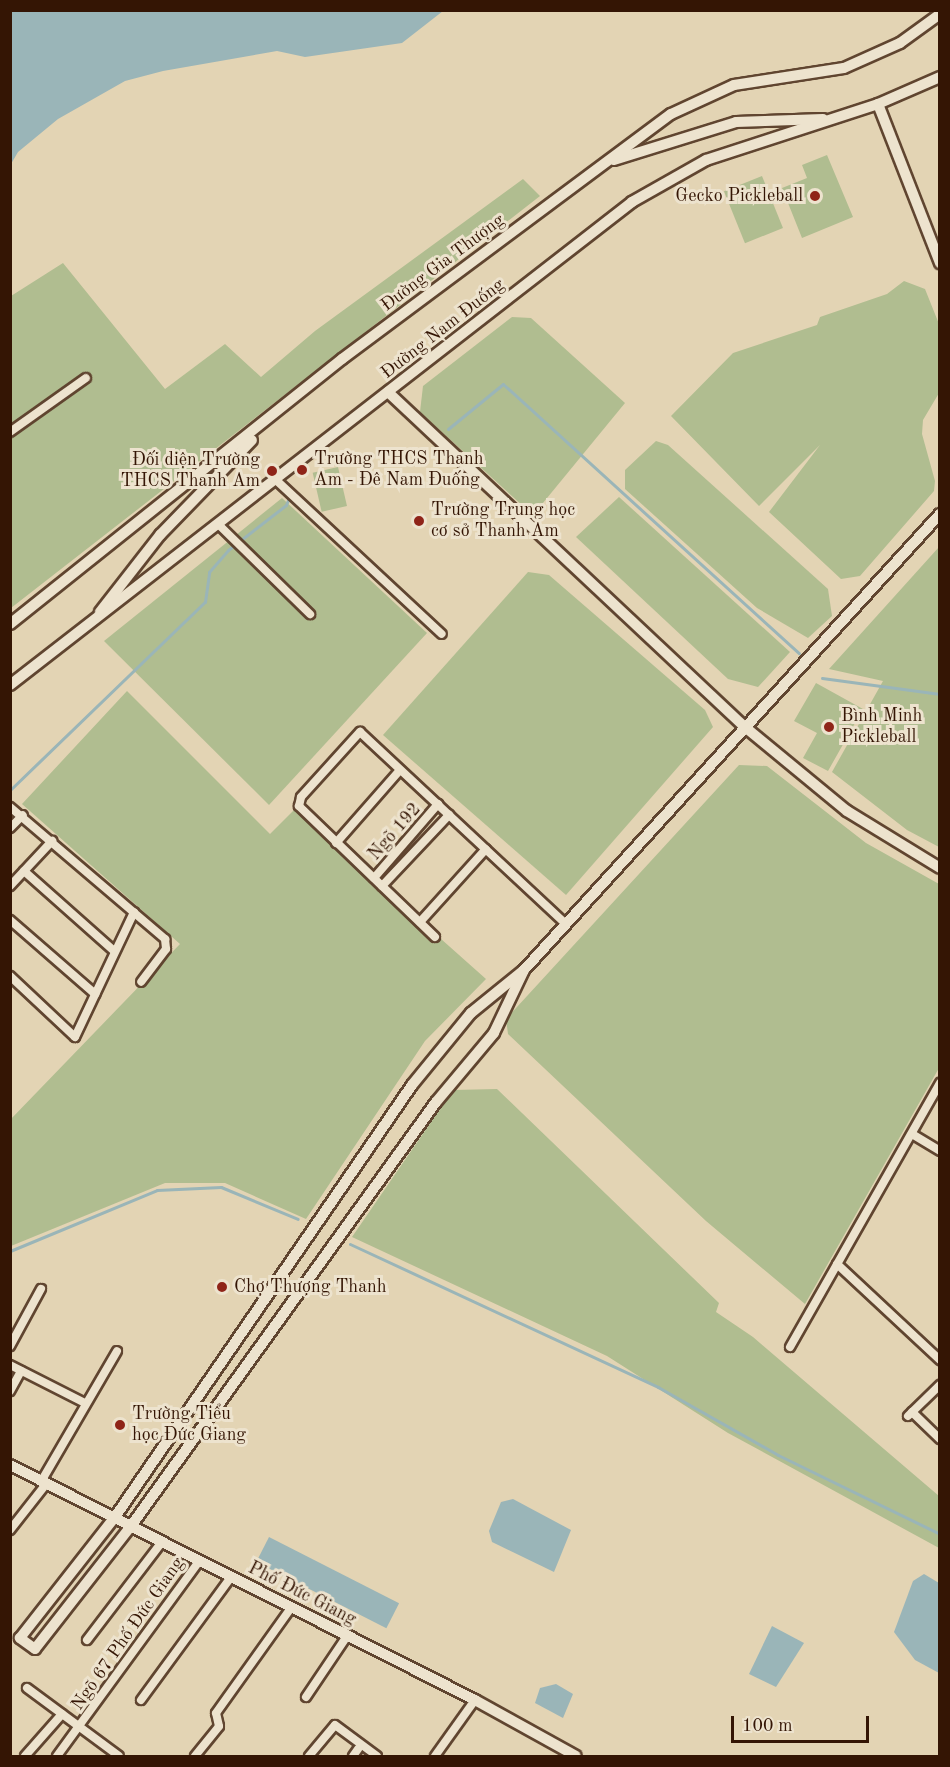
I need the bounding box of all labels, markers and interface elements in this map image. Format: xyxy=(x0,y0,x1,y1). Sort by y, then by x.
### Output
place label: Gecko Pickleball xyxy=(675,185,803,207)
marker: Gecko Pickleball xyxy=(808,189,822,203)
street label: Đường Gia Thượng xyxy=(377,209,509,317)
street label: Đường Nam Đuống xyxy=(377,274,509,384)
place label: Trường THCS Thanh Am - Đê Nam Đuống xyxy=(314,449,484,492)
place label: Đối diện Trường THCS Thanh Am xyxy=(121,450,260,492)
marker: Trường THCS Thanh Am - Đê Nam Đuống xyxy=(295,463,309,477)
marker: Đối diện Trường THCS Thanh Am xyxy=(265,464,279,478)
place label: Trường Trung học cơ sở Thanh Am xyxy=(431,500,575,542)
marker: Trường Trung học cơ sở Thanh Am xyxy=(412,514,426,528)
place label: Bình Minh Pickleball xyxy=(841,706,922,748)
marker: Bình Minh Pickleball xyxy=(822,720,836,734)
street label: Ngõ 192 xyxy=(364,799,426,865)
place label: Chợ Thượng Thanh xyxy=(234,1276,387,1298)
marker: Chợ Thượng Thanh xyxy=(215,1280,229,1294)
place label: Trường Tiểu học Đức Giang xyxy=(132,1404,246,1446)
marker: Trường Tiểu học Đức Giang xyxy=(113,1418,127,1432)
street label: Ngõ 67 Phố Đức Giang xyxy=(67,1553,189,1715)
street label: Phố Đức Giang xyxy=(244,1557,360,1631)
scale bar xyxy=(734,1704,872,1742)
text: 100 m xyxy=(742,1717,793,1735)

